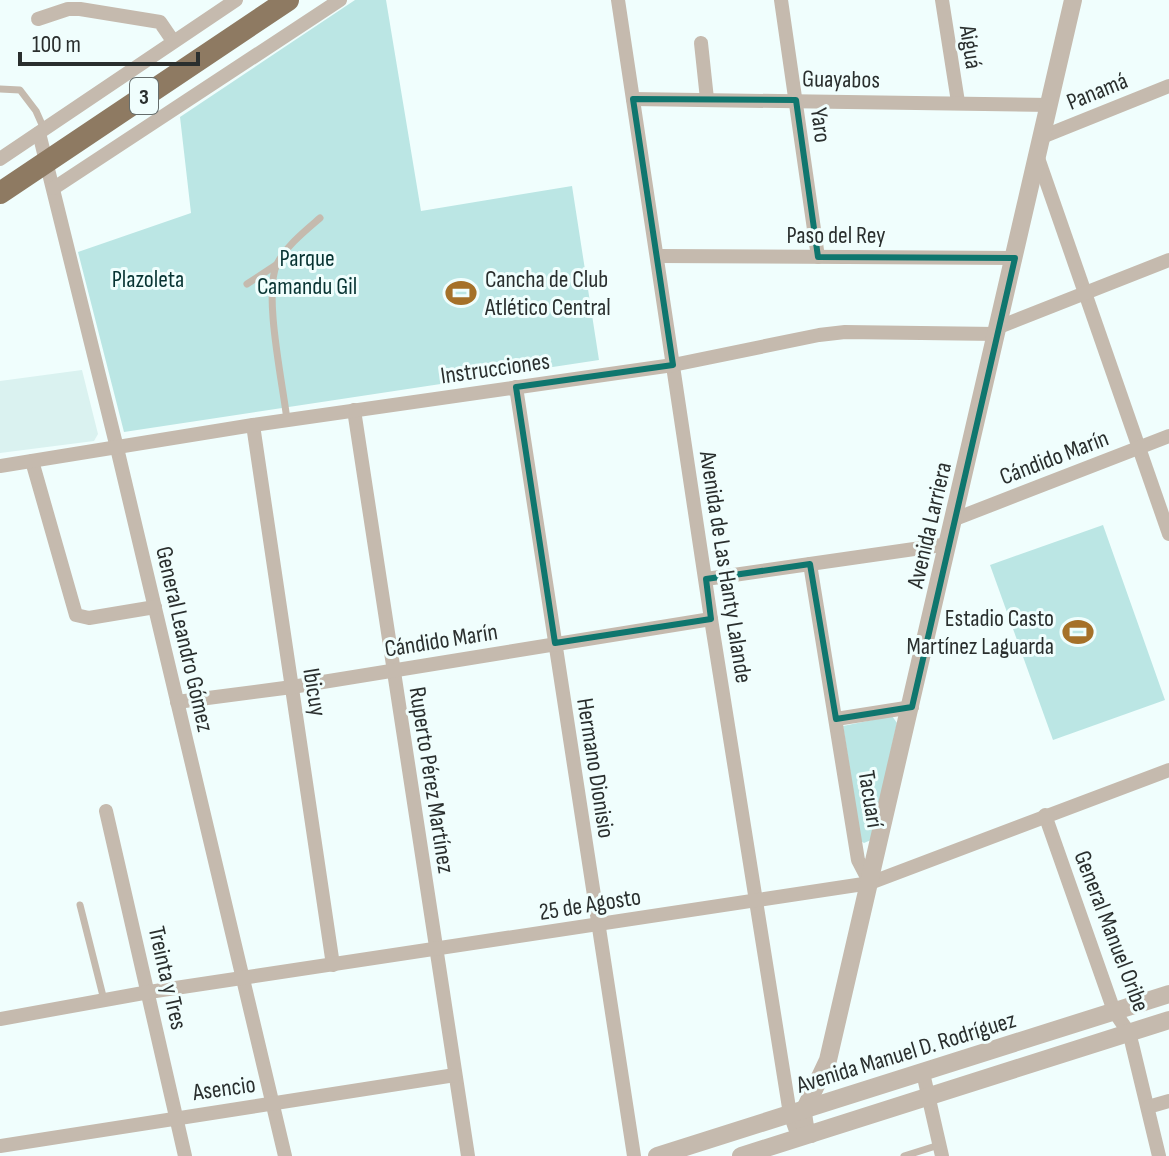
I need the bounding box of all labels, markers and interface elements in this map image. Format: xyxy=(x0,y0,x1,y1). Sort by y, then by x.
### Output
scale bar xyxy=(20,16,198,66)
street label: Aiguá xyxy=(953,22,988,71)
text: 100 m xyxy=(32,30,81,59)
street label: Guayabos xyxy=(802,64,880,95)
street label: Panamá xyxy=(1062,66,1132,117)
road number: 3 xyxy=(130,78,158,114)
street label: Yaro xyxy=(804,106,837,144)
street label: Paso del Rey xyxy=(787,221,885,250)
park label: Parque Camandu Gil xyxy=(257,244,357,301)
park label: Plazoleta xyxy=(112,265,184,294)
place label: Cancha de Club Atlético Central xyxy=(484,265,611,322)
sports icon: Cancha de Club Atlético Central xyxy=(444,276,478,310)
street label: Instrucciones xyxy=(439,346,552,391)
street label: Cándido Marín xyxy=(996,423,1113,491)
street label: Avenida de Las Hanty Lalande xyxy=(693,448,758,685)
street label: Avenida Larriera xyxy=(901,459,958,592)
street label: General Leandro Gómez xyxy=(149,544,220,735)
place label: Estadio Casto Martínez Laguarda xyxy=(906,604,1054,661)
sports icon: Estadio Casto Martínez Laguarda xyxy=(1061,615,1095,649)
street label: Cándido Marín xyxy=(382,617,500,664)
street label: Ibicuy xyxy=(296,666,333,718)
street label: Ruperto Pérez Martínez xyxy=(402,685,461,876)
street label: Hermano Dionisio xyxy=(570,696,621,840)
street label: Tacuarí xyxy=(852,768,889,830)
street label: General Manuel Oribe xyxy=(1068,847,1156,1016)
street label: 25 de Agosto xyxy=(537,882,643,927)
street label: Treinta y Tres xyxy=(142,924,193,1033)
street label: Avenida Manuel D. Rodríguez xyxy=(792,1005,1020,1100)
street label: Asencio xyxy=(190,1070,257,1107)

